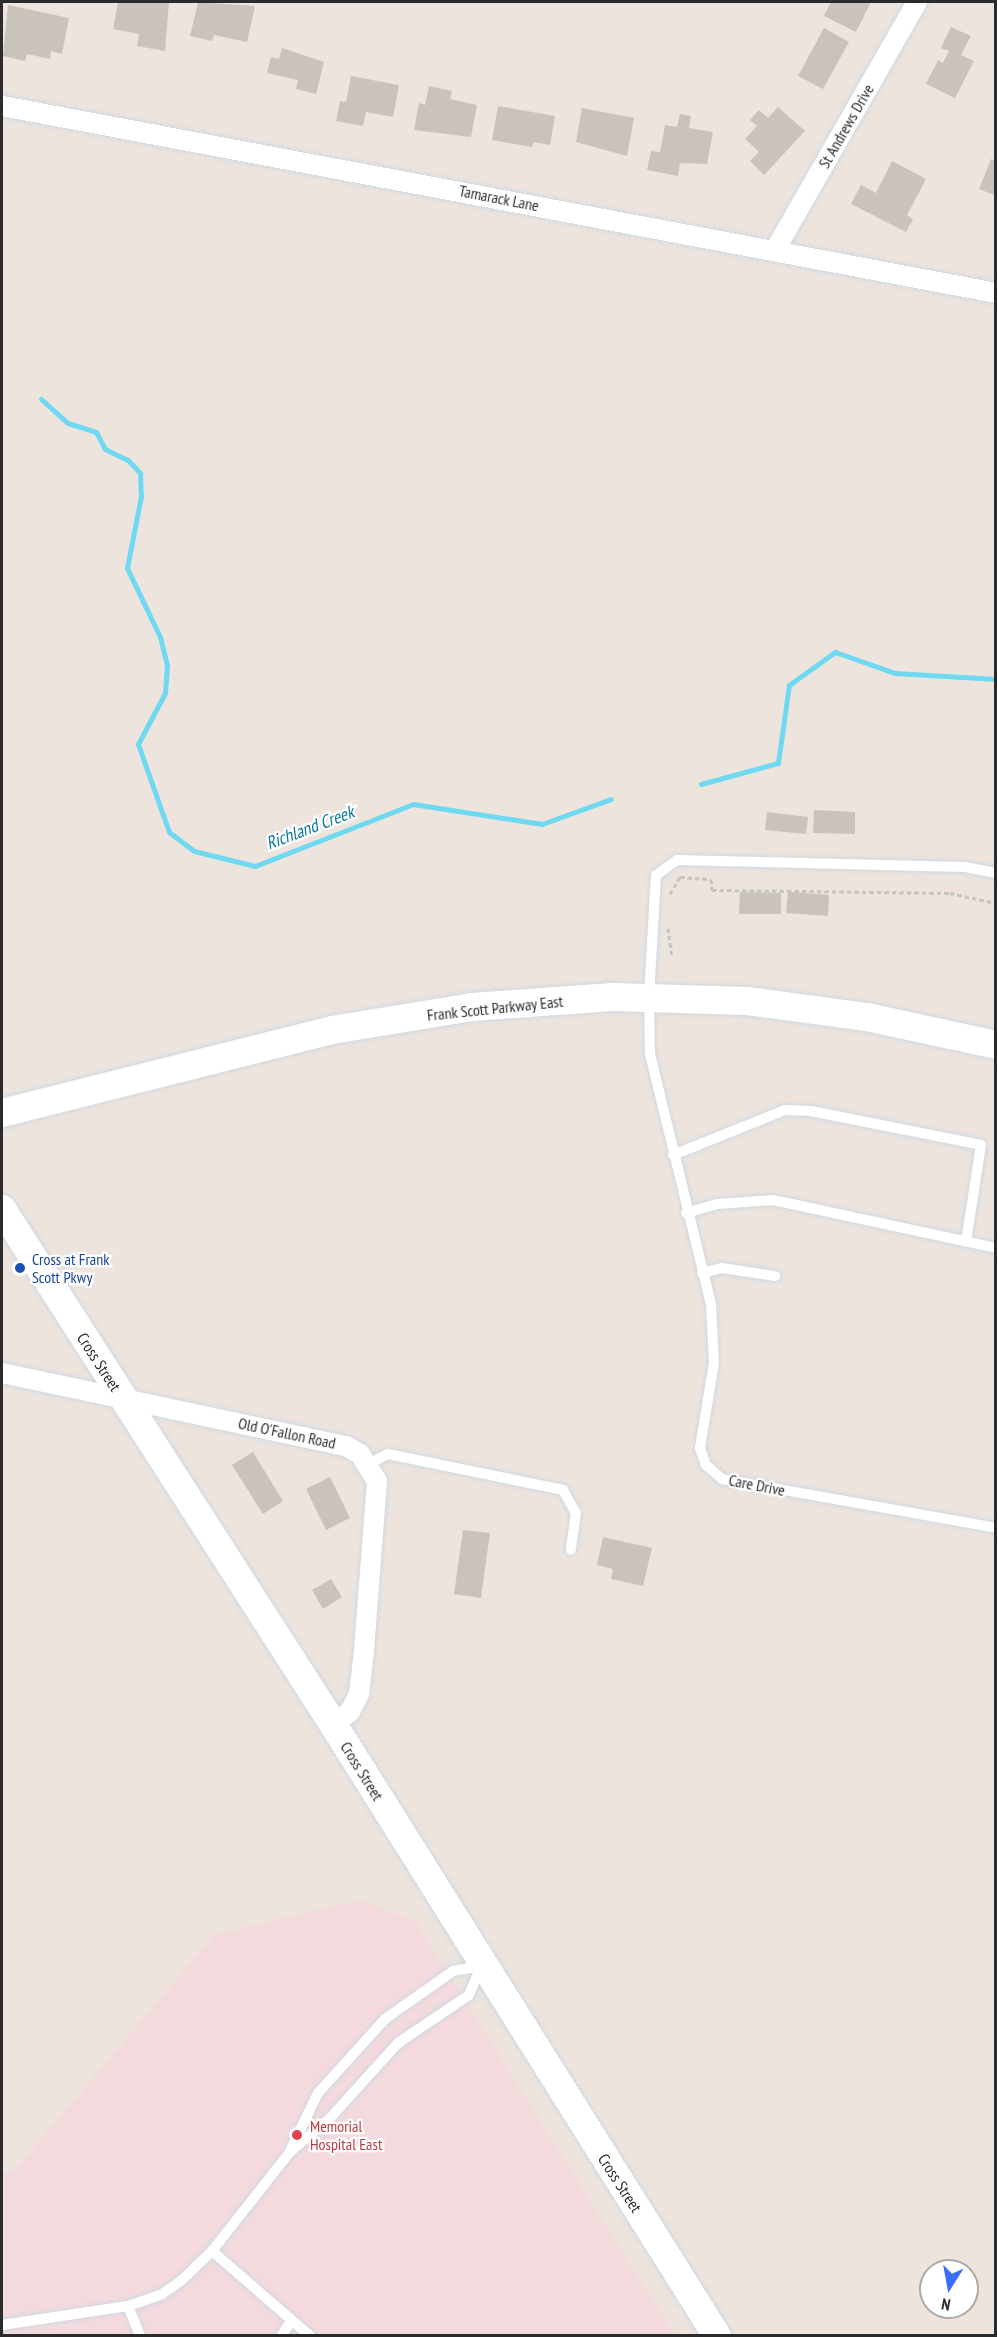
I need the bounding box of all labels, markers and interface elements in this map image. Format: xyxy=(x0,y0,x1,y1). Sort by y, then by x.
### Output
street label: St Andrews Drive xyxy=(814,80,878,172)
street label: Tamarack Lane xyxy=(457,181,541,215)
water label: Richland Creek xyxy=(263,801,357,855)
street label: Frank Scott Parkway East xyxy=(426,991,564,1025)
place label: Cross at Frank Scott Pkwy xyxy=(32,1249,109,1287)
marker: Cross at Frank Scott Pkwy xyxy=(13,1261,27,1275)
street label: Cross Street xyxy=(73,1329,125,1395)
street label: Old O'Fallon Road xyxy=(237,1413,337,1453)
street label: Care Drive xyxy=(727,1470,787,1500)
street label: Cross Street xyxy=(336,1738,388,1804)
place label: Memorial Hospital East xyxy=(310,2116,382,2154)
marker: Memorial Hospital East xyxy=(288,2126,306,2144)
street label: Cross Street xyxy=(594,2150,646,2216)
north arrow xyxy=(919,2259,979,2319)
text: N xyxy=(940,2294,952,2315)

